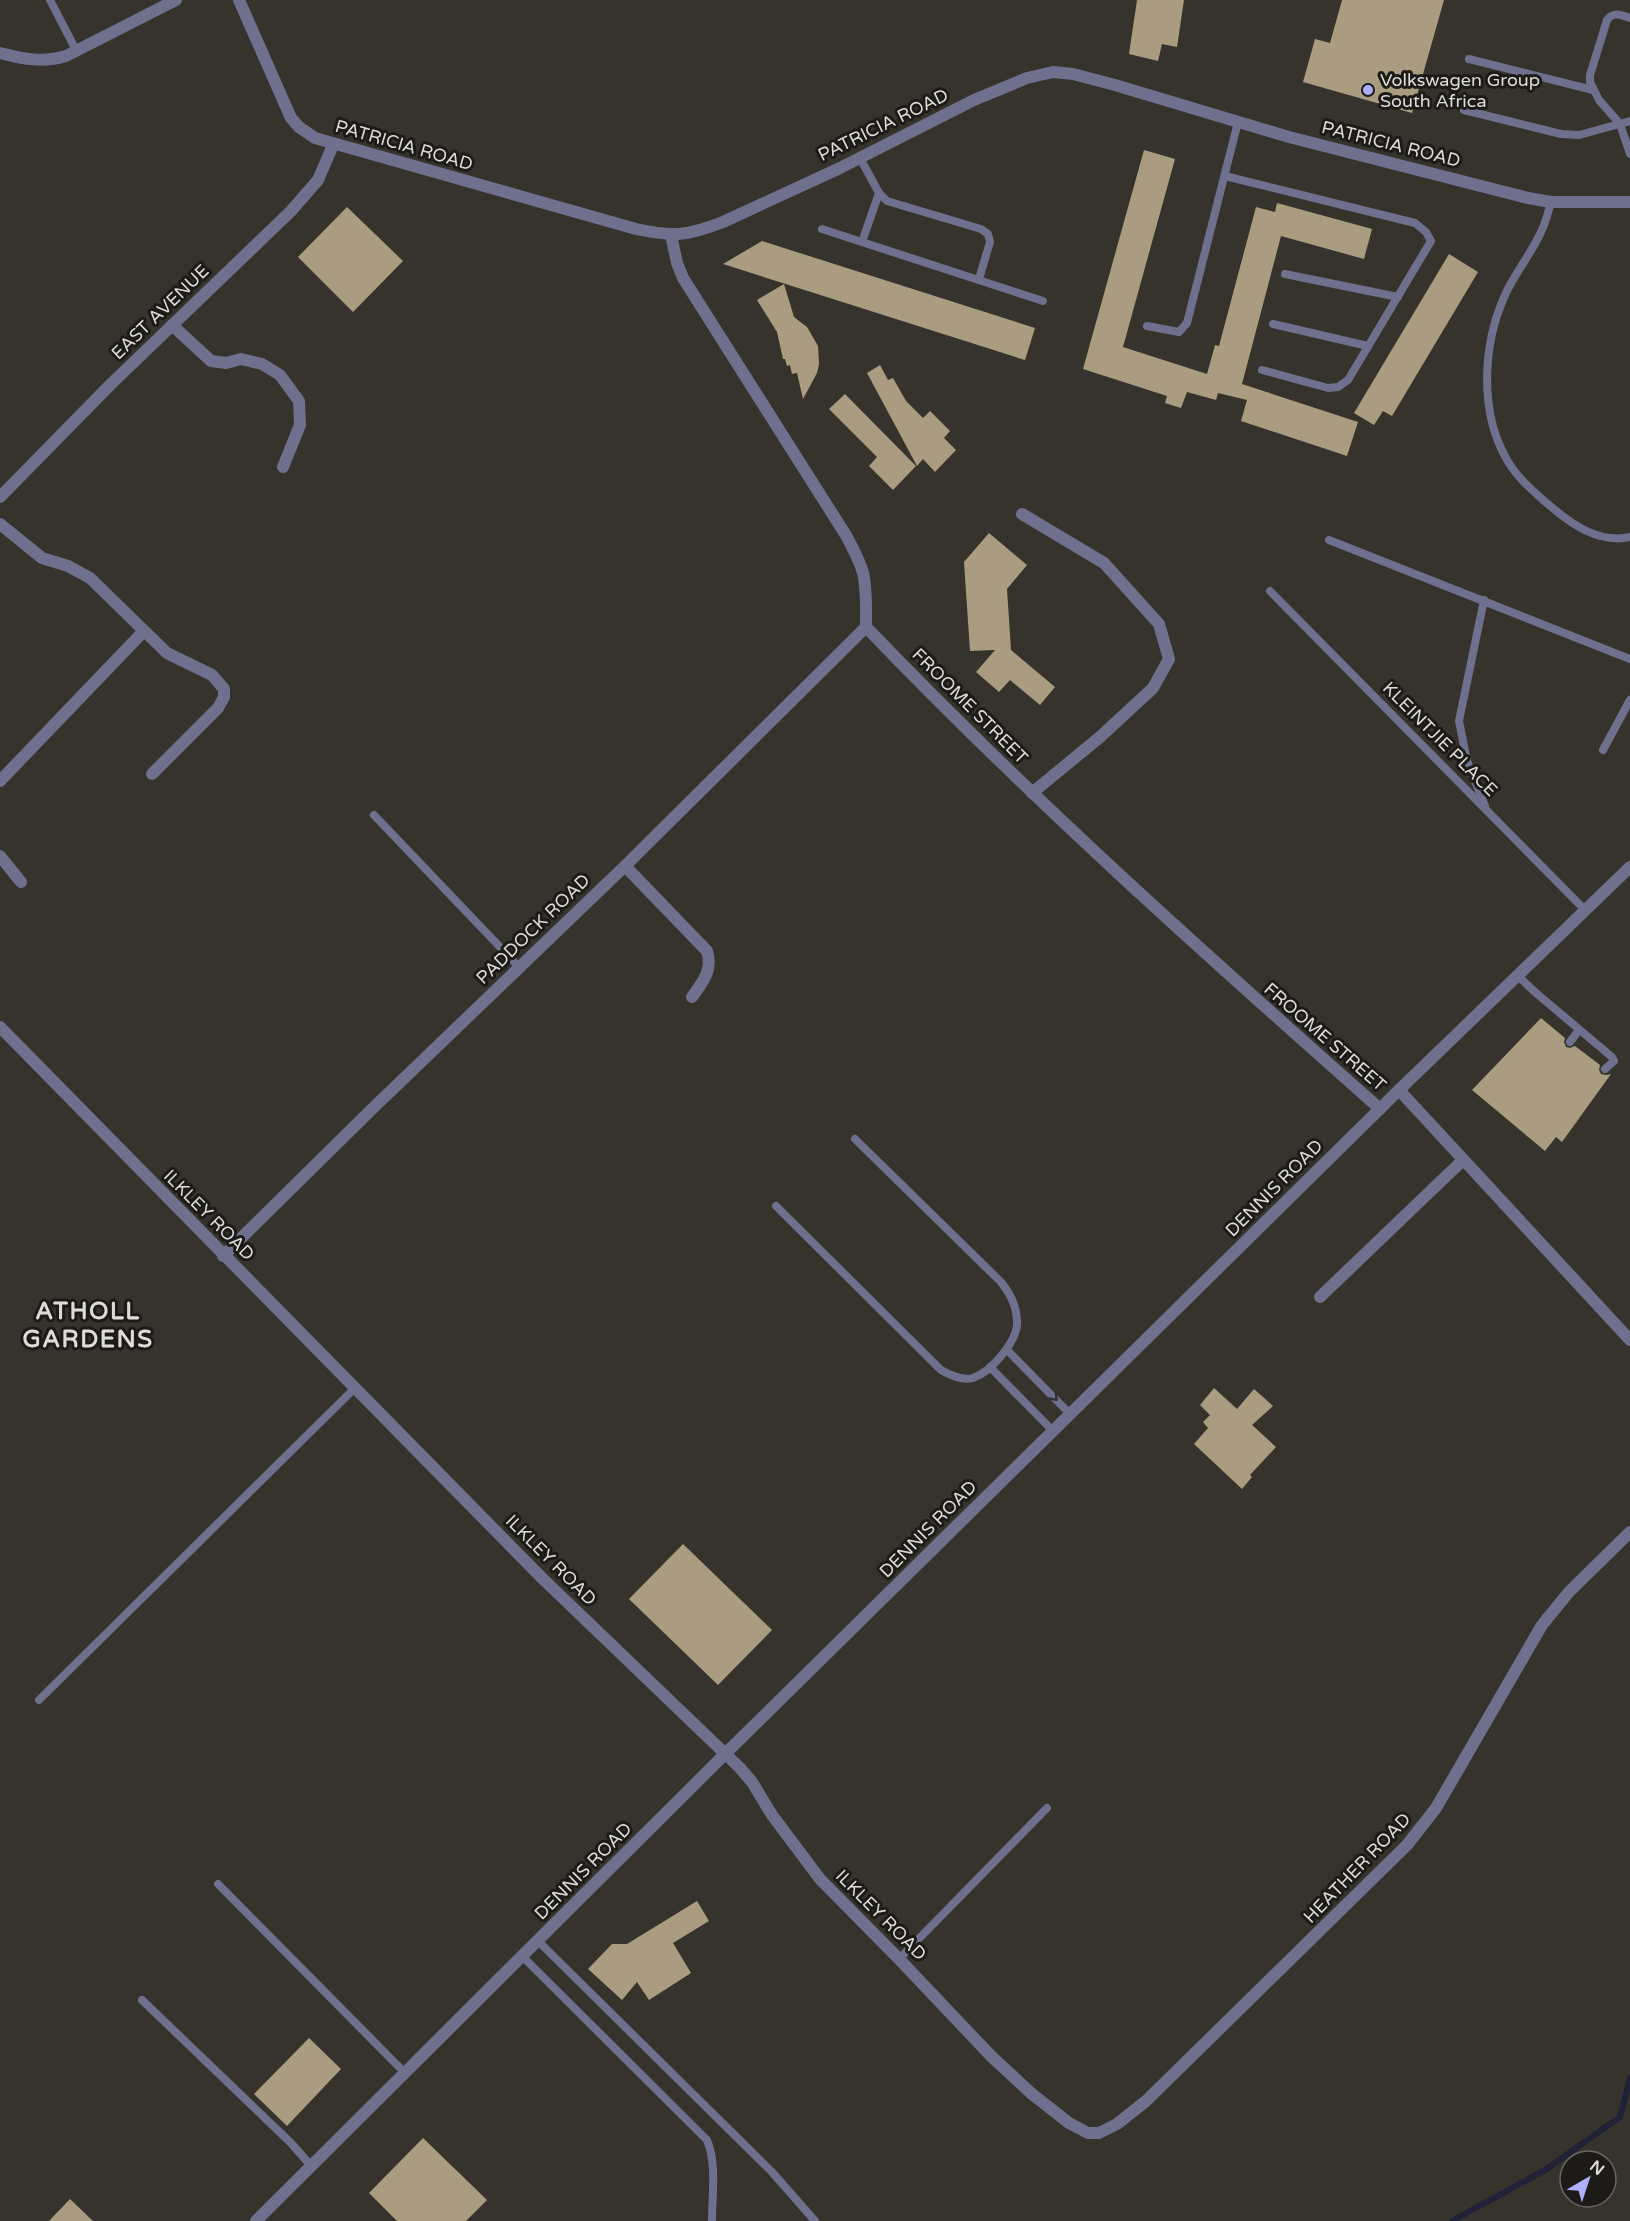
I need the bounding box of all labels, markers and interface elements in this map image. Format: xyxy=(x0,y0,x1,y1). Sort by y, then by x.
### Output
place label: Volkswagen Group South Africa xyxy=(1380,69,1540,112)
marker: Volkswagen Group South Africa xyxy=(1361,83,1375,97)
street label: PATRICIA ROAD xyxy=(814,84,952,166)
street label: PATRICIA ROAD xyxy=(333,115,475,175)
street label: PATRICIA ROAD xyxy=(1319,116,1463,172)
street label: EAST AVENUE xyxy=(107,260,213,364)
street label: FROOME STREET xyxy=(908,644,1032,768)
street label: KLEINTJIE PLACE xyxy=(1378,677,1502,801)
street label: PADDOCK ROAD xyxy=(471,869,595,989)
street label: FROOME STREET xyxy=(1259,978,1391,1096)
street label: DENNIS ROAD xyxy=(1221,1135,1327,1241)
street label: ILKLEY ROAD xyxy=(159,1165,259,1265)
district label: ATHOLL GARDENS xyxy=(22,1297,154,1354)
one-way arrow xyxy=(1046,1390,1057,1401)
street label: DENNIS ROAD xyxy=(875,1476,981,1582)
street label: ILKLEY ROAD xyxy=(501,1510,601,1610)
street label: HEATHER ROAD xyxy=(1299,1808,1415,1928)
street label: DENNIS ROAD xyxy=(530,1818,636,1924)
street label: ILKLEY ROAD xyxy=(831,1865,931,1965)
north arrow xyxy=(1558,2149,1618,2209)
text: N xyxy=(1586,2156,1608,2180)

